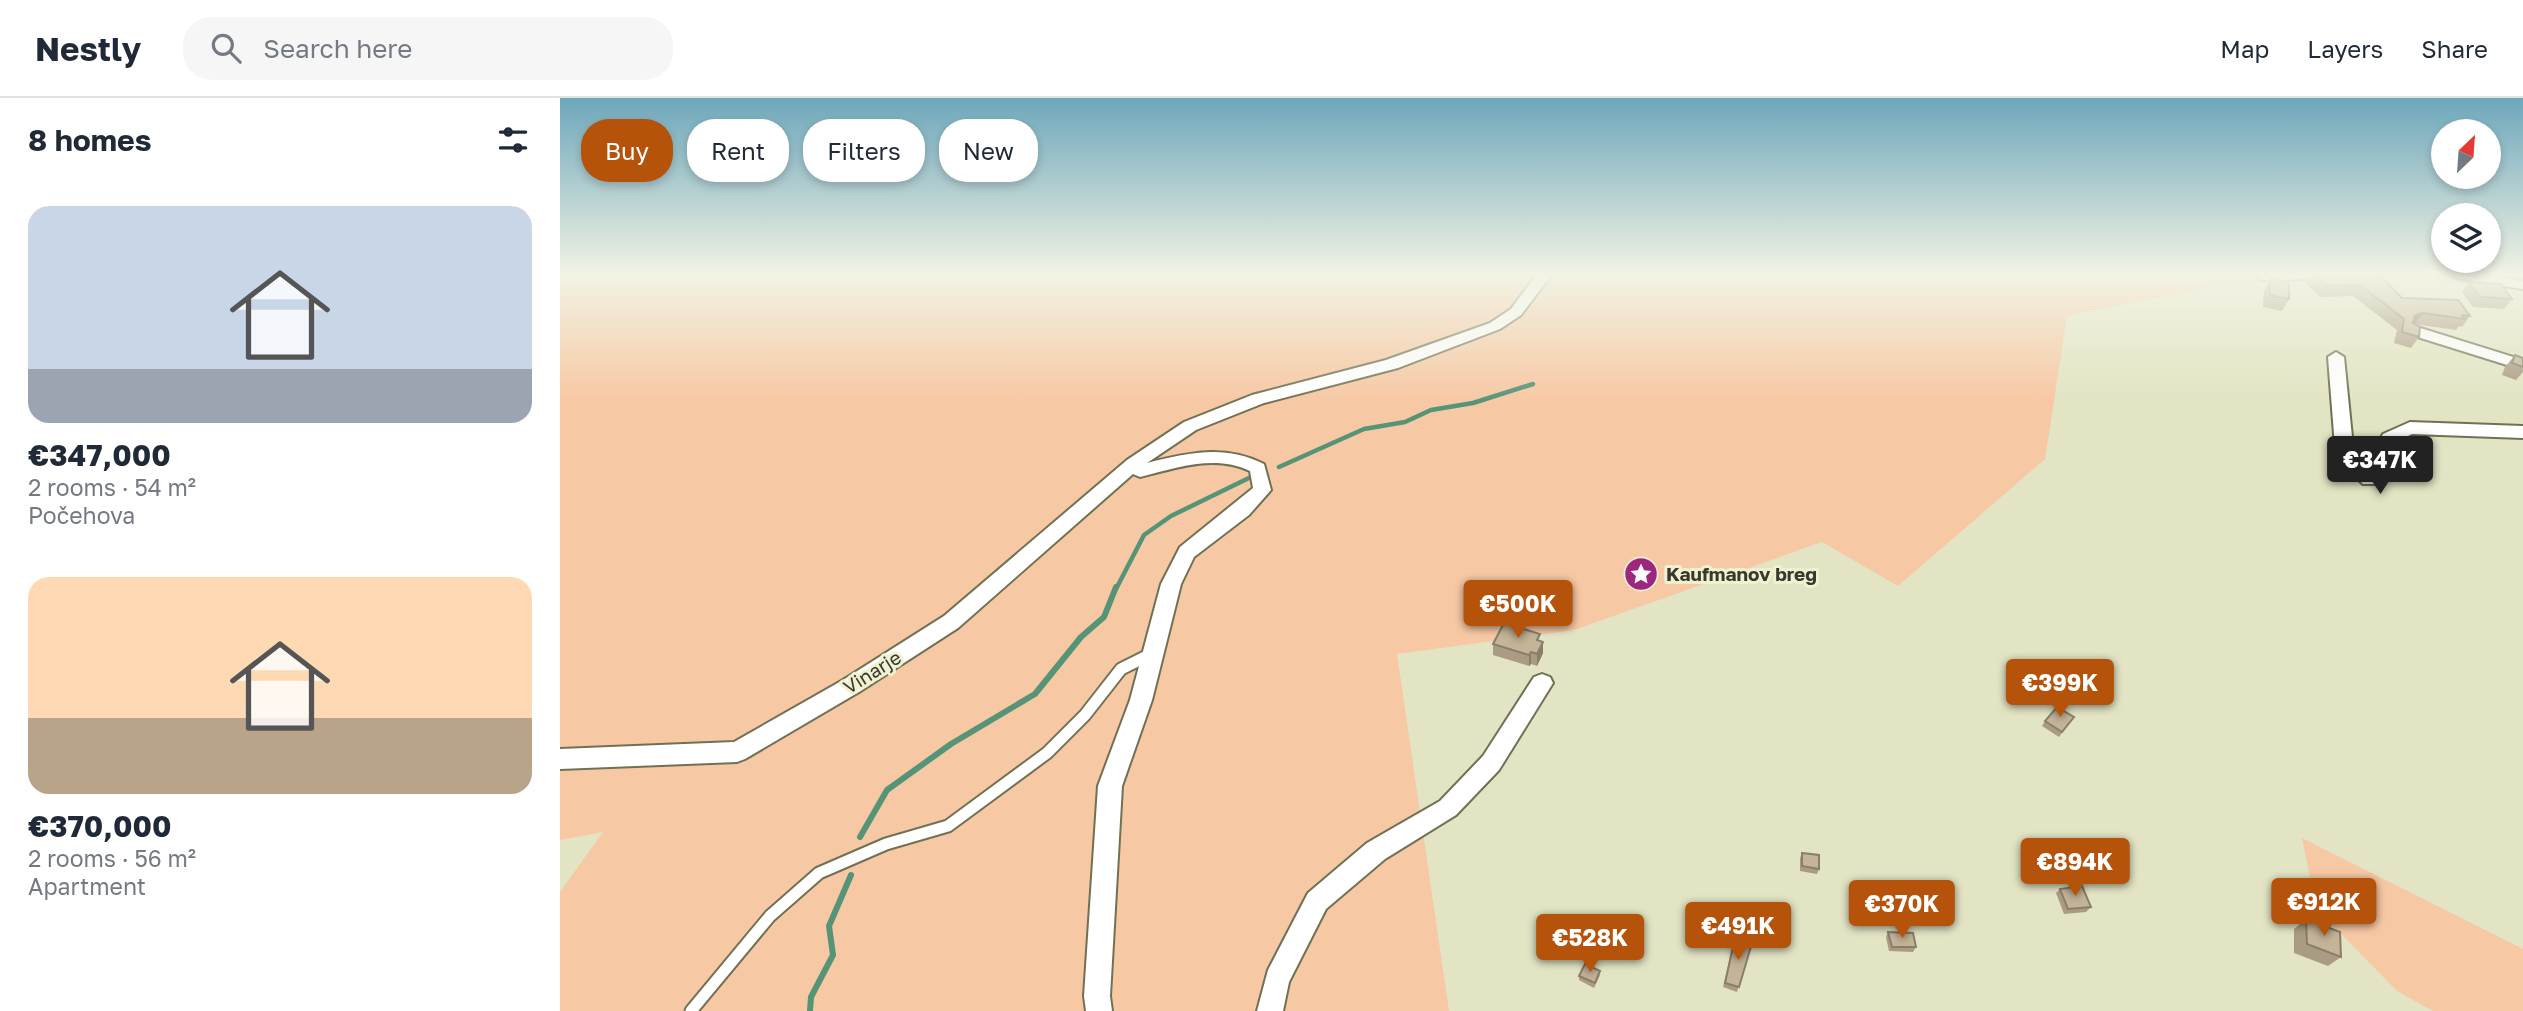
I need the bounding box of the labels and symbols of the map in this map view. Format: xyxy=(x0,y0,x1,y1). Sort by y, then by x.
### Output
north arrow xyxy=(2431,119,2501,189)
pin: €347K xyxy=(2331,436,2429,496)
place icon: Kaufmanov breg xyxy=(1622,555,1660,593)
place label: Kaufmanov breg xyxy=(1666,562,1817,585)
pin: €500K xyxy=(1469,580,1567,640)
street label: Vinarje xyxy=(839,645,905,698)
pin: €399K xyxy=(2011,660,2109,719)
pin: €894K xyxy=(2026,838,2124,898)
pin: €912K xyxy=(2275,878,2373,938)
pin: €370K xyxy=(1853,880,1951,940)
pin: €491K xyxy=(1689,902,1787,962)
pin: €528K xyxy=(1541,914,1639,974)

